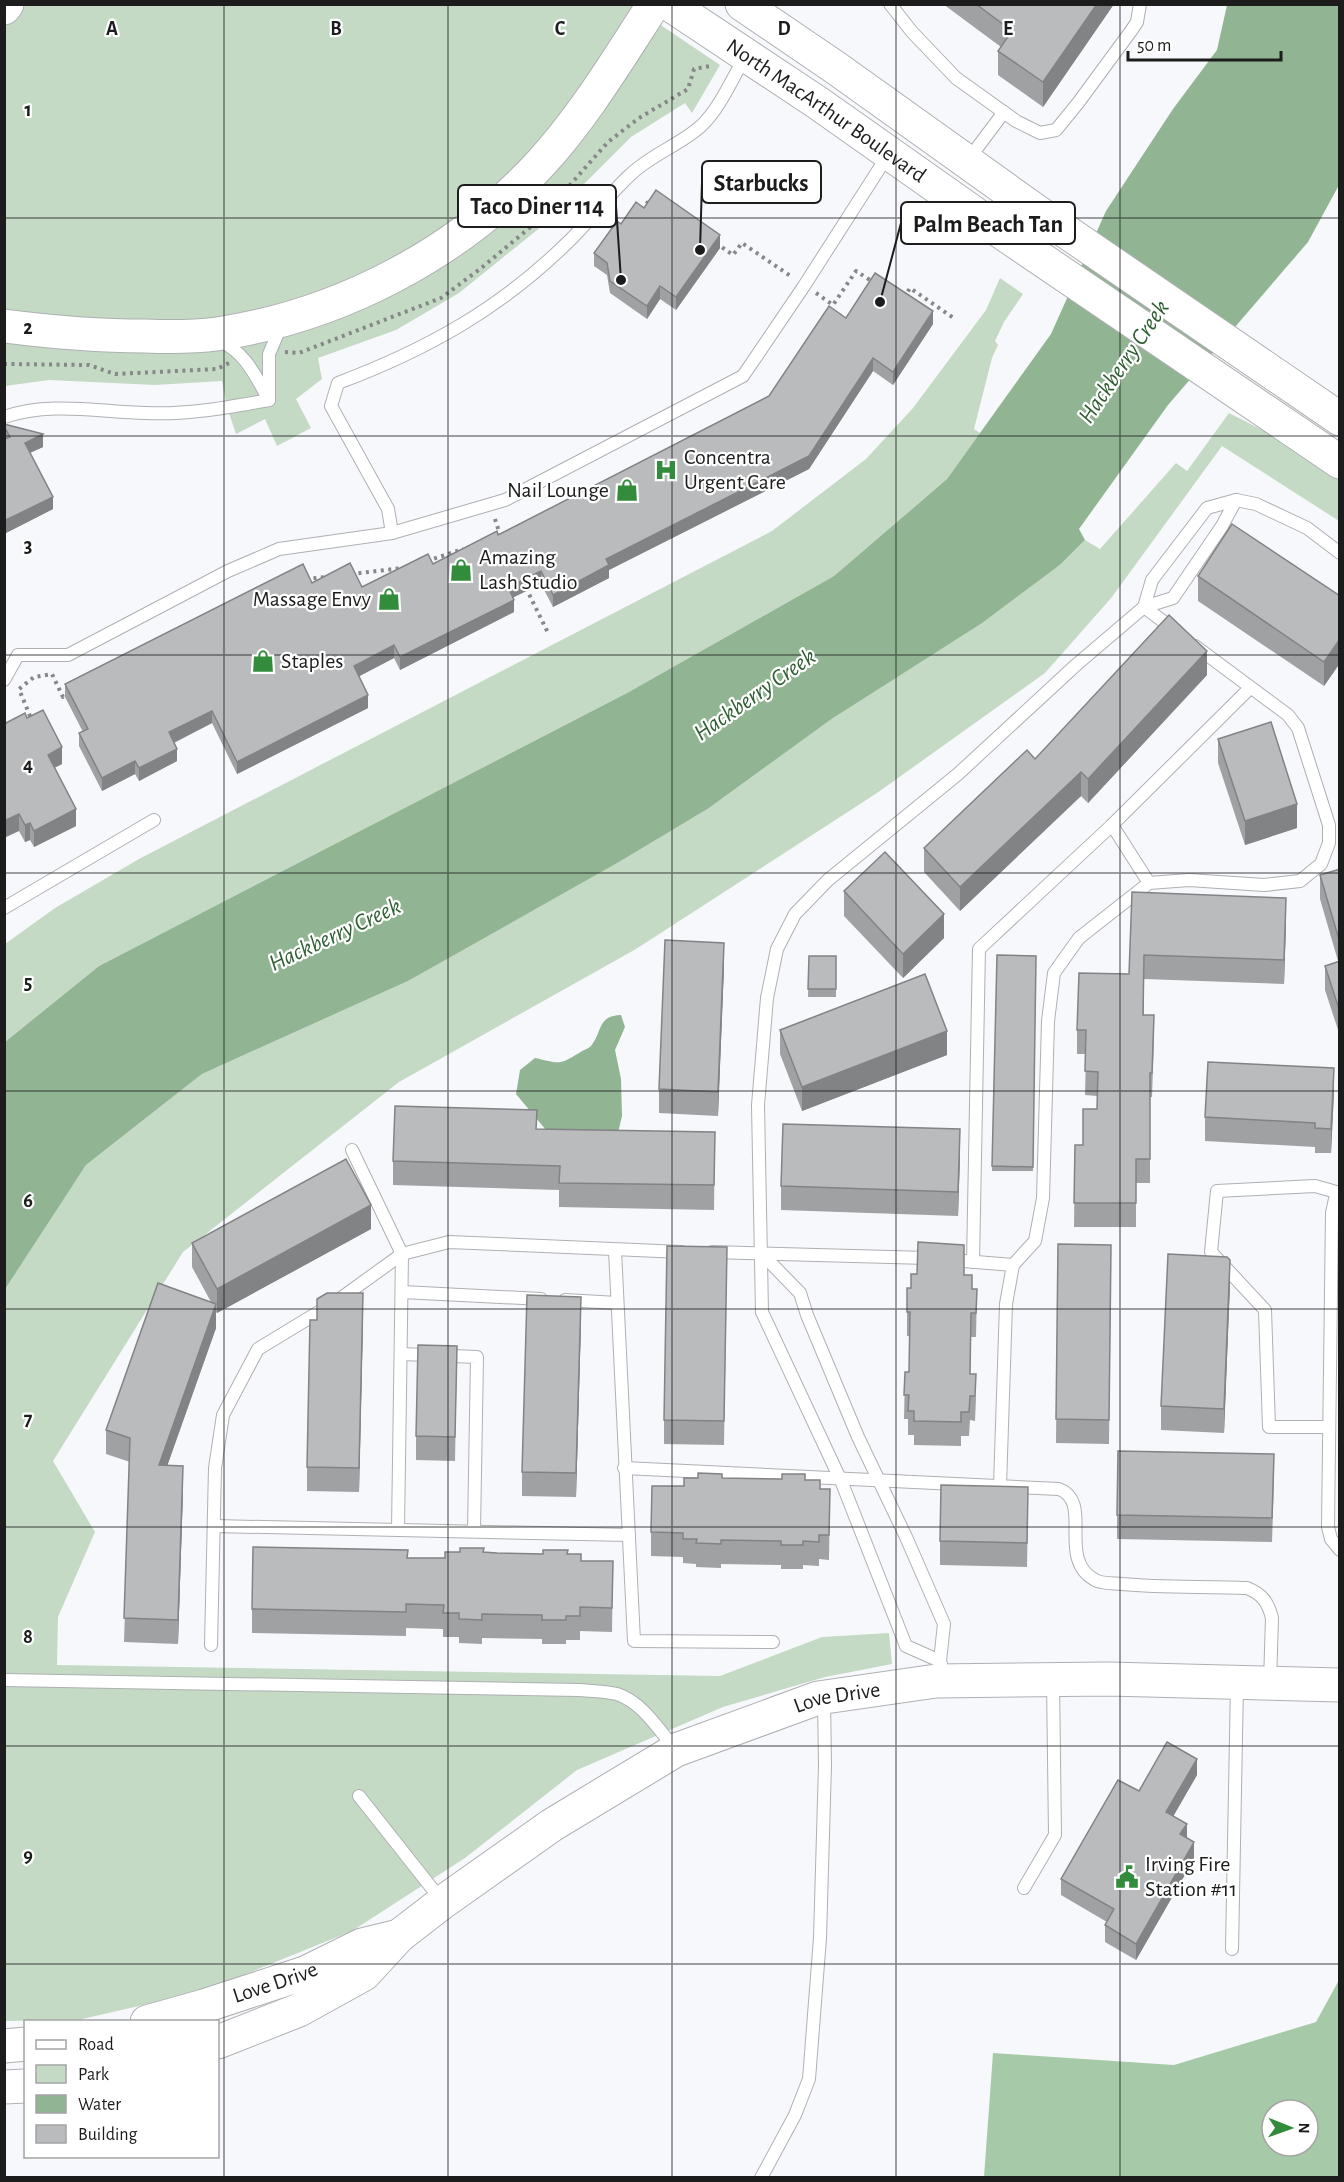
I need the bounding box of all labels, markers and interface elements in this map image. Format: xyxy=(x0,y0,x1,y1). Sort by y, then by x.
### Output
text: A xyxy=(106,19,118,39)
text: B xyxy=(330,19,342,39)
text: C xyxy=(555,19,566,39)
text: D xyxy=(777,19,791,39)
text: E xyxy=(1003,19,1013,39)
scale bar xyxy=(1128,24,1281,62)
street label: North MacArthur Boulevard xyxy=(723,34,930,187)
text: 50 m xyxy=(1137,37,1171,55)
text: 1 xyxy=(24,100,32,120)
callout: Starbucks xyxy=(702,161,821,203)
text: Starbucks xyxy=(714,172,808,196)
callout: Taco Diner 114 xyxy=(458,185,616,227)
text: Taco Diner 114 xyxy=(470,195,604,219)
callout: Palm Beach Tan xyxy=(901,202,1075,244)
text: Palm Beach Tan xyxy=(913,213,1063,237)
water label: Hackberry Creek xyxy=(1074,296,1174,428)
text: 2 xyxy=(23,318,33,338)
place label: Concentra Urgent Care xyxy=(684,446,786,493)
hospital icon: Concentra Urgent Care xyxy=(653,457,679,483)
shop icon: Nail Lounge xyxy=(614,477,640,503)
place label: Nail Lounge xyxy=(507,479,609,501)
text: 3 xyxy=(24,536,32,556)
place label: Amazing Lash Studio xyxy=(479,546,578,593)
shop icon: Amazing Lash Studio xyxy=(448,557,474,583)
shop icon: Massage Envy xyxy=(376,586,402,612)
place label: Massage Envy xyxy=(253,588,372,610)
water label: Hackberry Creek xyxy=(690,644,820,746)
shop icon: Staples xyxy=(250,648,276,674)
place label: Staples xyxy=(281,650,343,672)
text: 4 xyxy=(23,755,33,775)
water label: Hackberry Creek xyxy=(265,894,405,976)
text: 5 xyxy=(24,973,32,993)
text: 6 xyxy=(23,1191,33,1211)
text: 7 xyxy=(24,1409,33,1429)
text: 8 xyxy=(23,1627,33,1647)
street label: Love Drive xyxy=(791,1678,882,1717)
text: 9 xyxy=(23,1846,33,1866)
place label: Irving Fire Station #11 xyxy=(1145,1853,1237,1900)
public building icon: Irving Fire Station #11 xyxy=(1114,1864,1140,1890)
street label: Love Drive xyxy=(230,1958,321,2007)
legend xyxy=(24,2020,219,2158)
text: Road xyxy=(78,2036,114,2054)
text: Park xyxy=(78,2066,110,2084)
text: Water xyxy=(78,2096,121,2114)
north arrow xyxy=(1260,2098,1320,2158)
text: N xyxy=(1296,2123,1312,2134)
text: Building xyxy=(78,2126,138,2144)

